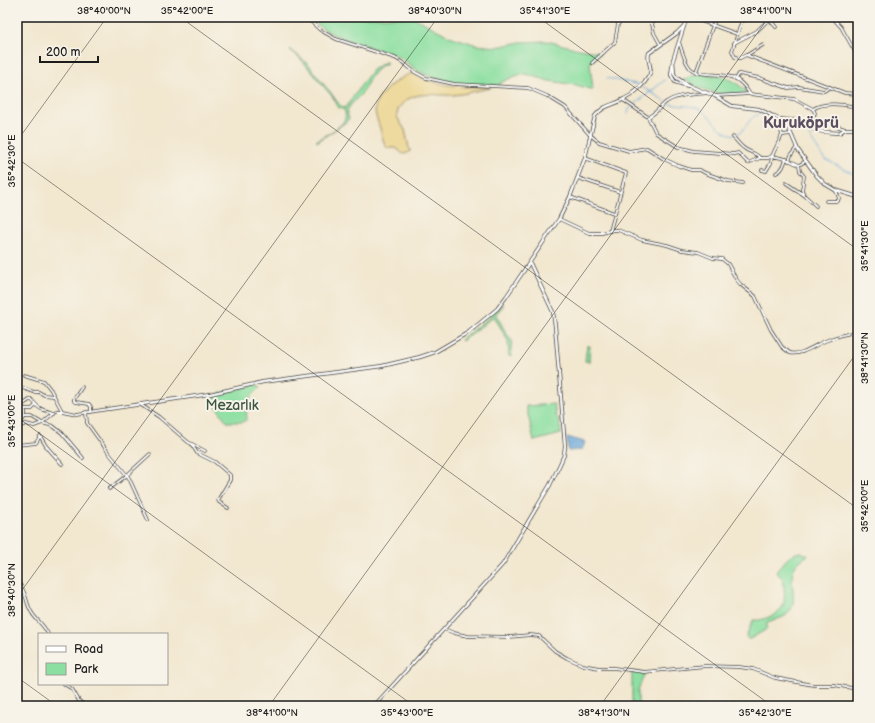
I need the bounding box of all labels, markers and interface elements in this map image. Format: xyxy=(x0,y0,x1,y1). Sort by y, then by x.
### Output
text: 38°40'00"N xyxy=(77,5,131,17)
text: 35°42'00"E xyxy=(161,5,214,17)
text: 38°40'30"N xyxy=(408,5,462,17)
text: 35°41'30"E xyxy=(520,5,571,17)
text: 38°41'00"N xyxy=(740,5,792,17)
scale bar xyxy=(40,38,98,64)
text: 200 m xyxy=(46,45,80,60)
district label: Kuruköprü xyxy=(763,114,839,133)
text: 35°42'30"E xyxy=(6,134,18,187)
text: 35°41'30"E xyxy=(859,220,871,271)
text: 38°41'30"N xyxy=(859,332,871,384)
text: 35°43'00"E xyxy=(6,394,18,447)
park label: Mezarlık xyxy=(205,397,259,414)
text: 35°42'00"E xyxy=(859,479,871,532)
text: 38°40'30"N xyxy=(6,563,18,617)
legend xyxy=(38,633,168,685)
text: Road xyxy=(74,642,103,657)
text: Park xyxy=(74,662,98,677)
text: 38°41'00"N xyxy=(246,707,298,719)
text: 35°43'00"E xyxy=(381,707,434,719)
text: 38°41'30"N xyxy=(578,707,630,719)
text: 35°42'30"E xyxy=(739,707,792,719)

